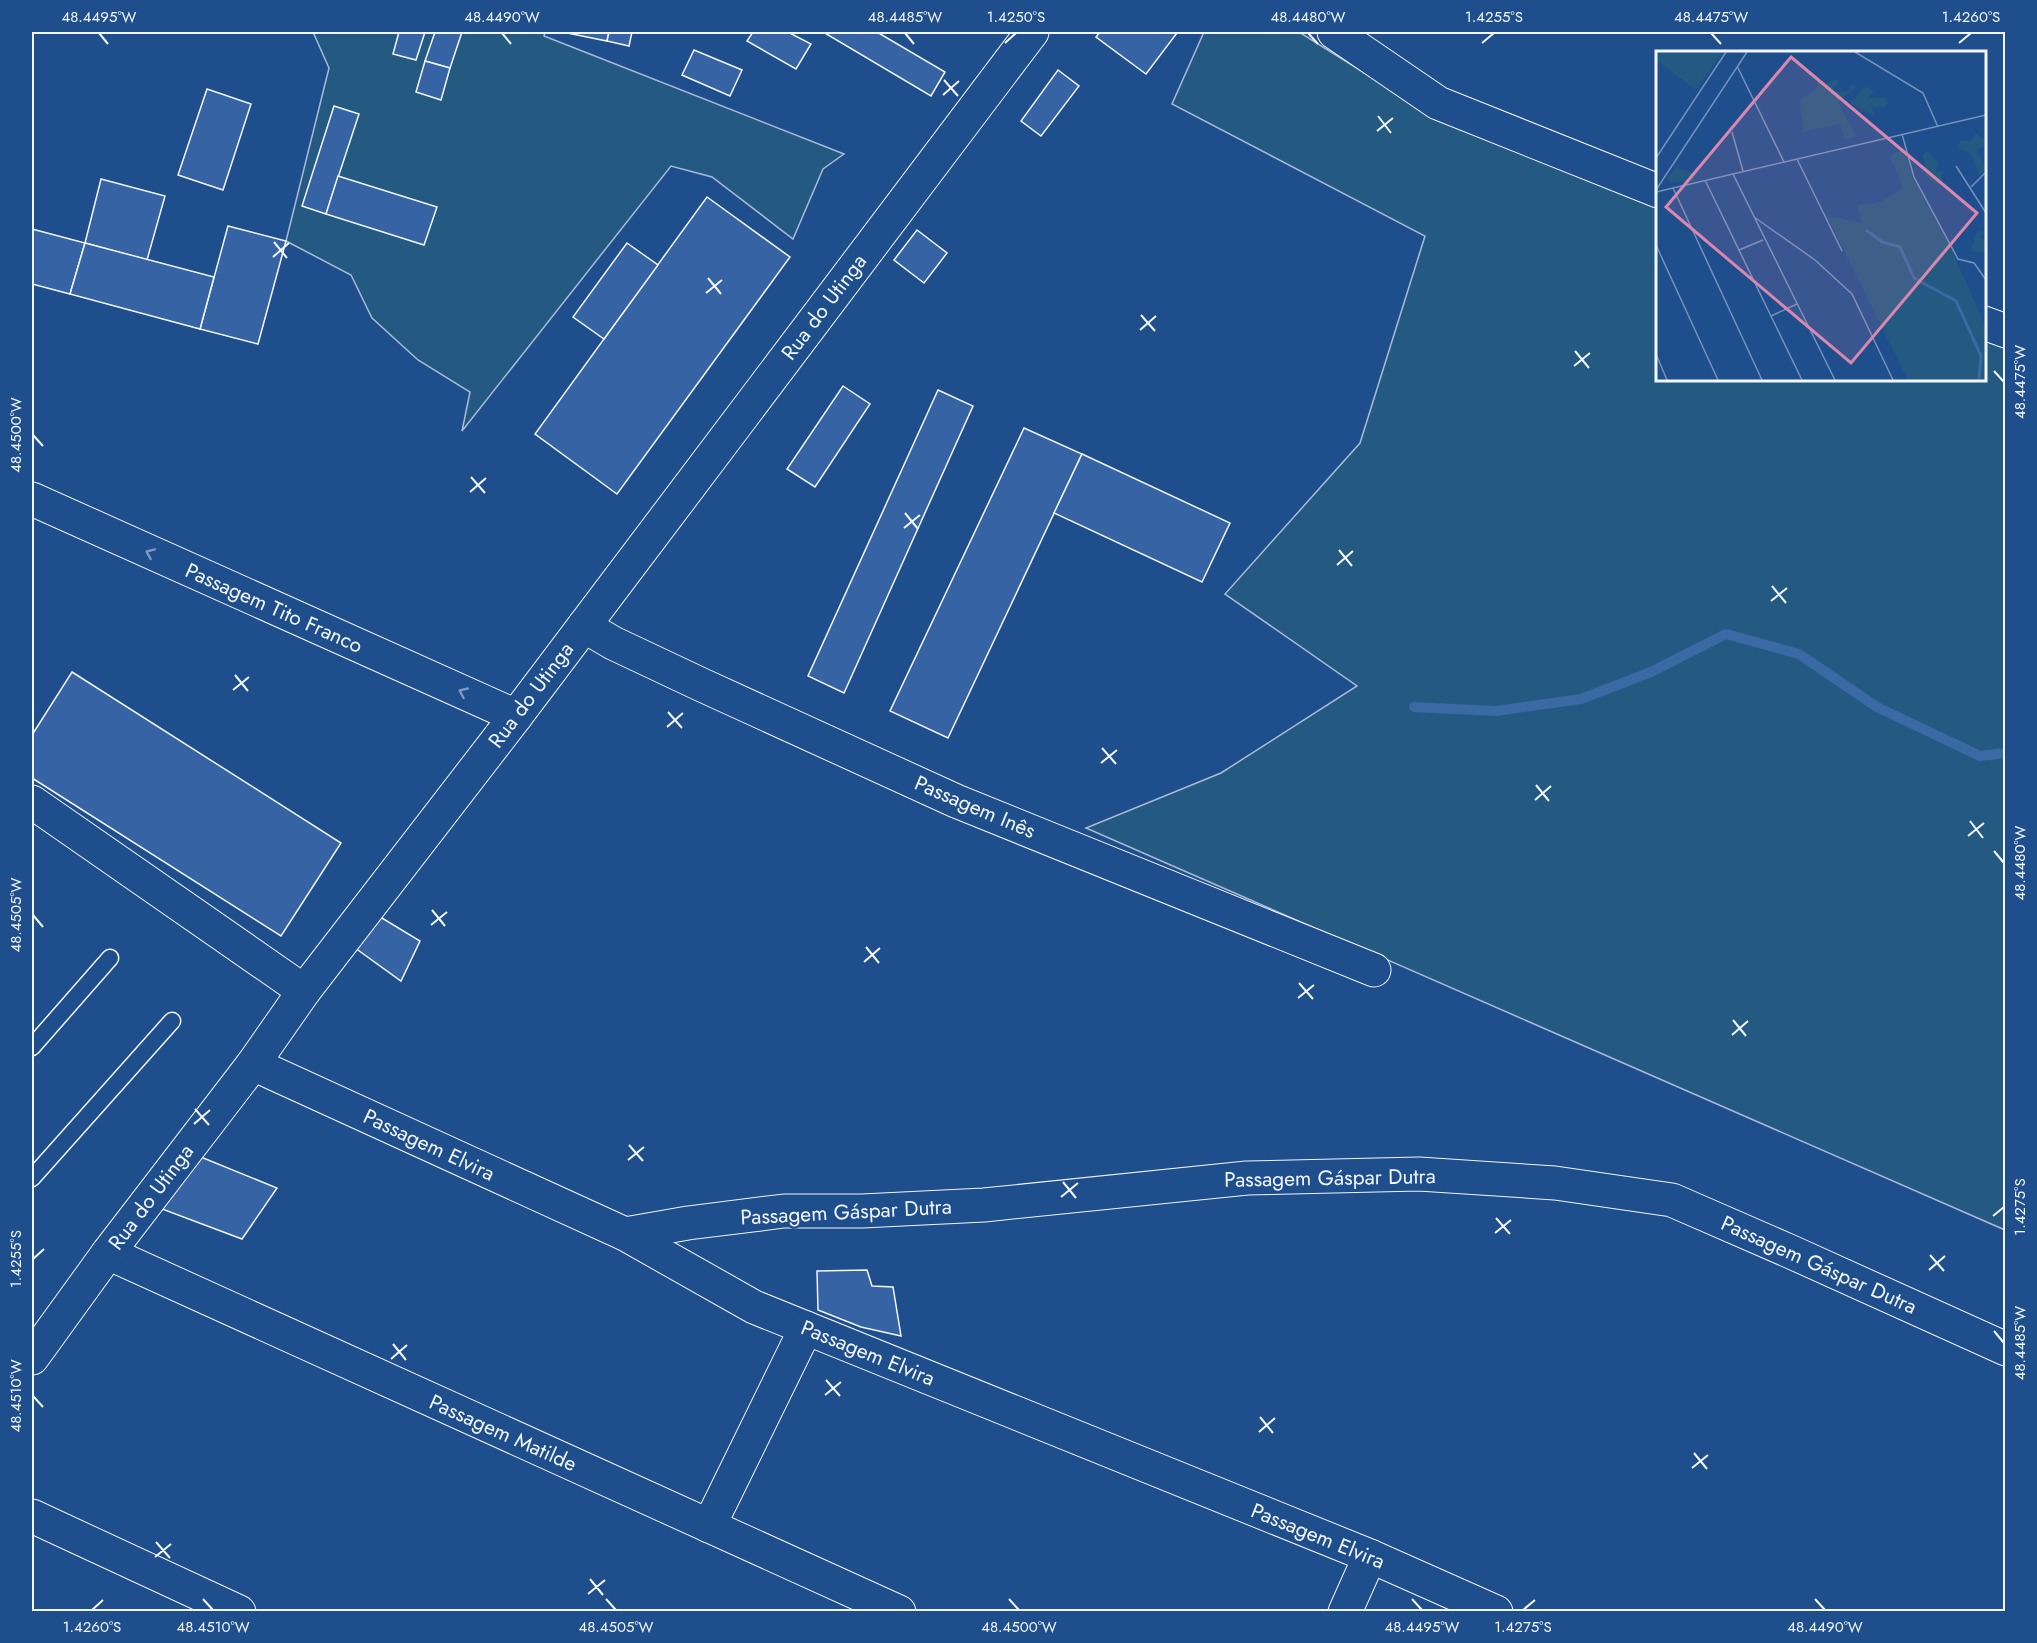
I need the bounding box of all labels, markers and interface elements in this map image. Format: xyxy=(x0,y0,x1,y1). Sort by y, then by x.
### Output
text: 48.4495°W xyxy=(62,6,137,28)
text: 48.4490°W xyxy=(464,6,540,28)
text: 48.4485°W xyxy=(868,6,942,28)
text: 1.4250°S xyxy=(987,6,1045,28)
text: 48.4480°W xyxy=(1271,6,1346,28)
text: 1.4255°S xyxy=(1465,6,1523,28)
text: 48.4475°W xyxy=(1674,6,1748,28)
text: 1.4260°S xyxy=(1942,6,2000,28)
inset map xyxy=(1656,51,1986,381)
street label: Rua do Utinga xyxy=(774,248,874,366)
text: 48.4475°W xyxy=(2009,345,2031,419)
text: 48.4500°W xyxy=(5,397,27,473)
one-way arrow xyxy=(146,548,157,560)
street label: Passagem Tito Franco xyxy=(180,555,368,661)
street label: Rua do Utinga xyxy=(481,636,581,754)
one-way arrow xyxy=(458,687,469,699)
street label: Passagem Inês xyxy=(910,768,1040,846)
text: 48.4480°W xyxy=(2009,825,2031,900)
text: 48.4505°W xyxy=(5,877,27,952)
street label: Passagem Elvira xyxy=(358,1101,500,1189)
street label: Rua do Utinga xyxy=(101,1138,201,1256)
street label: Passagem Gáspar Dutra xyxy=(1224,1161,1436,1195)
text: 1.4275°S xyxy=(2009,1178,2031,1236)
street label: Passagem Gáspar Dutra xyxy=(740,1191,952,1233)
street label: Passagem Gáspar Dutra xyxy=(1716,1208,1922,1322)
text: 1.4255°S xyxy=(5,1230,27,1288)
text: 48.4485°W xyxy=(2009,1306,2031,1380)
street label: Passagem Elvira xyxy=(797,1313,939,1393)
text: 48.4510°W xyxy=(5,1359,27,1433)
street label: Passagem Matilde xyxy=(424,1387,582,1479)
street label: Passagem Elvira xyxy=(1247,1496,1389,1576)
text: 1.4260°S xyxy=(63,1616,121,1638)
text: 48.4510°W xyxy=(176,1616,250,1638)
text: 48.4505°W xyxy=(579,1616,654,1638)
text: 48.4500°W xyxy=(981,1616,1057,1638)
text: 48.4495°W xyxy=(1385,1616,1460,1638)
text: 1.4275°S xyxy=(1494,1616,1552,1638)
text: 48.4490°W xyxy=(1787,1616,1863,1638)

